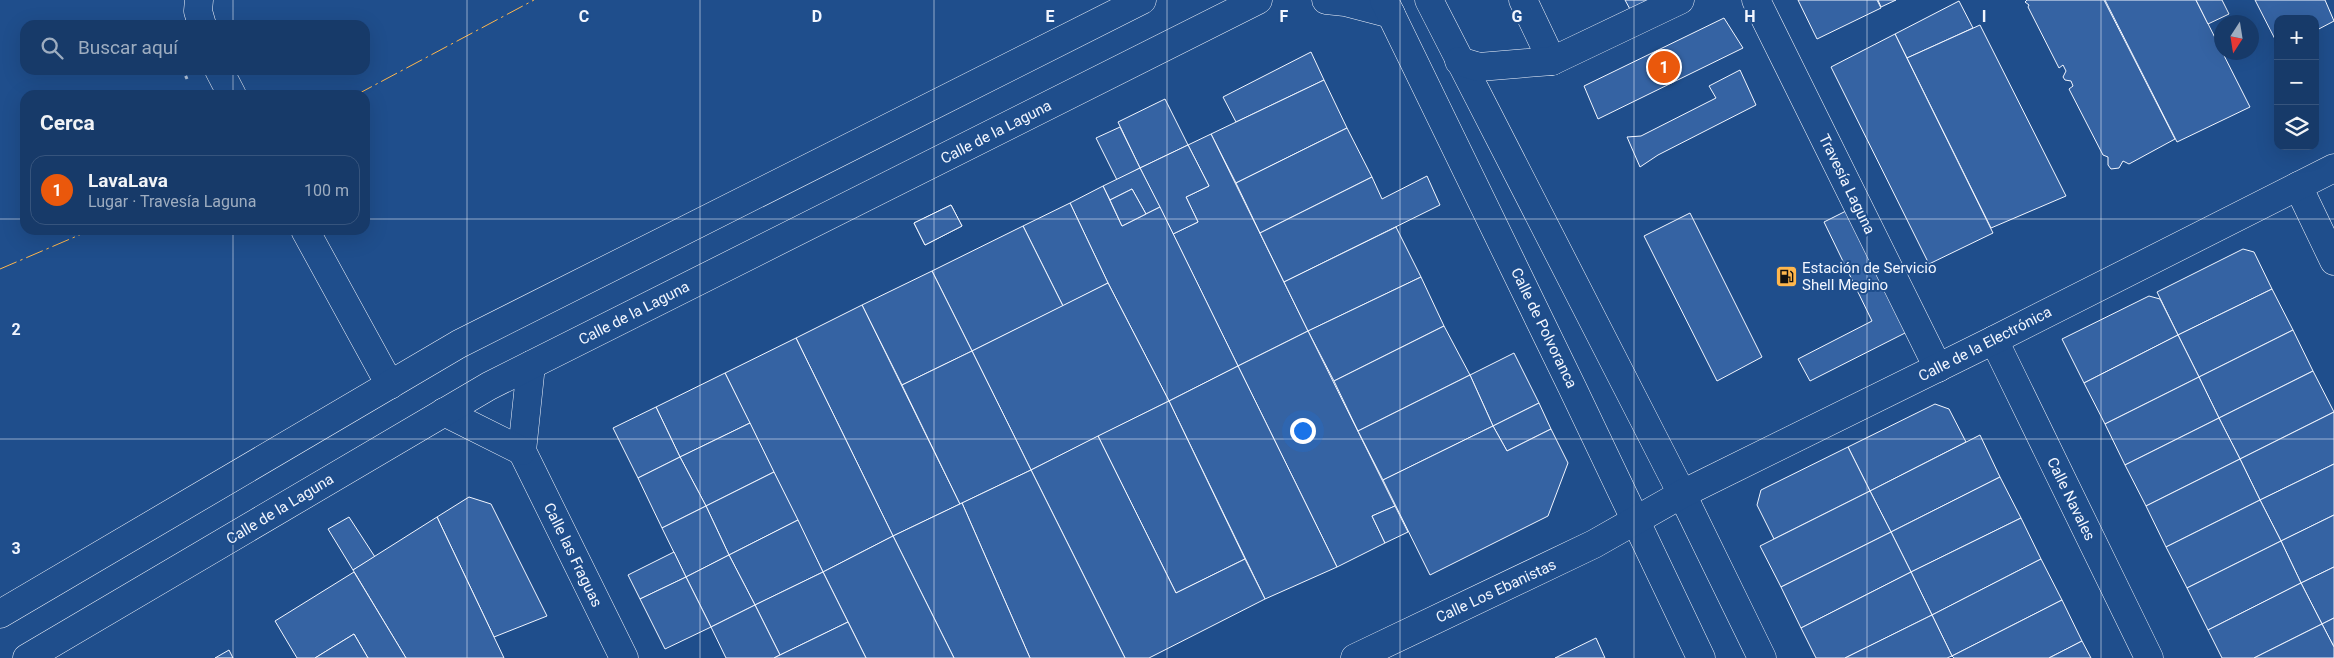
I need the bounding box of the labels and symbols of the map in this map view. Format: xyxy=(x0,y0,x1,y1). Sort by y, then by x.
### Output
text: C xyxy=(579,7,589,26)
text: D xyxy=(812,7,822,26)
text: E xyxy=(1046,7,1055,26)
text: F xyxy=(1280,7,1289,26)
text: G xyxy=(1512,7,1523,26)
text: H xyxy=(1744,7,1756,26)
text: I xyxy=(1982,7,1986,26)
north arrow xyxy=(2214,15,2259,60)
pin: 1 xyxy=(1648,48,1680,86)
street label: Calle de la Laguna xyxy=(938,96,1054,168)
street label: Travesía Laguna xyxy=(1815,131,1879,237)
place label: Estación de Servicio Shell Megino xyxy=(1802,259,1937,294)
street label: Calle de Polvoranca xyxy=(1507,265,1581,391)
fuel station icon: Estación de Servicio Shell Megino xyxy=(1774,265,1798,289)
street label: Calle de la Laguna xyxy=(576,277,692,349)
street label: Calle de la Electrónica xyxy=(1915,303,2055,385)
text: 2 xyxy=(11,320,21,339)
your location xyxy=(1290,418,1316,444)
street label: Calle Navales xyxy=(2043,454,2099,544)
street label: Calle de la Laguna xyxy=(223,470,337,548)
street label: Calle las Fraguas xyxy=(540,500,606,610)
text: 3 xyxy=(11,539,21,558)
street label: Calle Los Ebanistas xyxy=(1433,555,1559,627)

